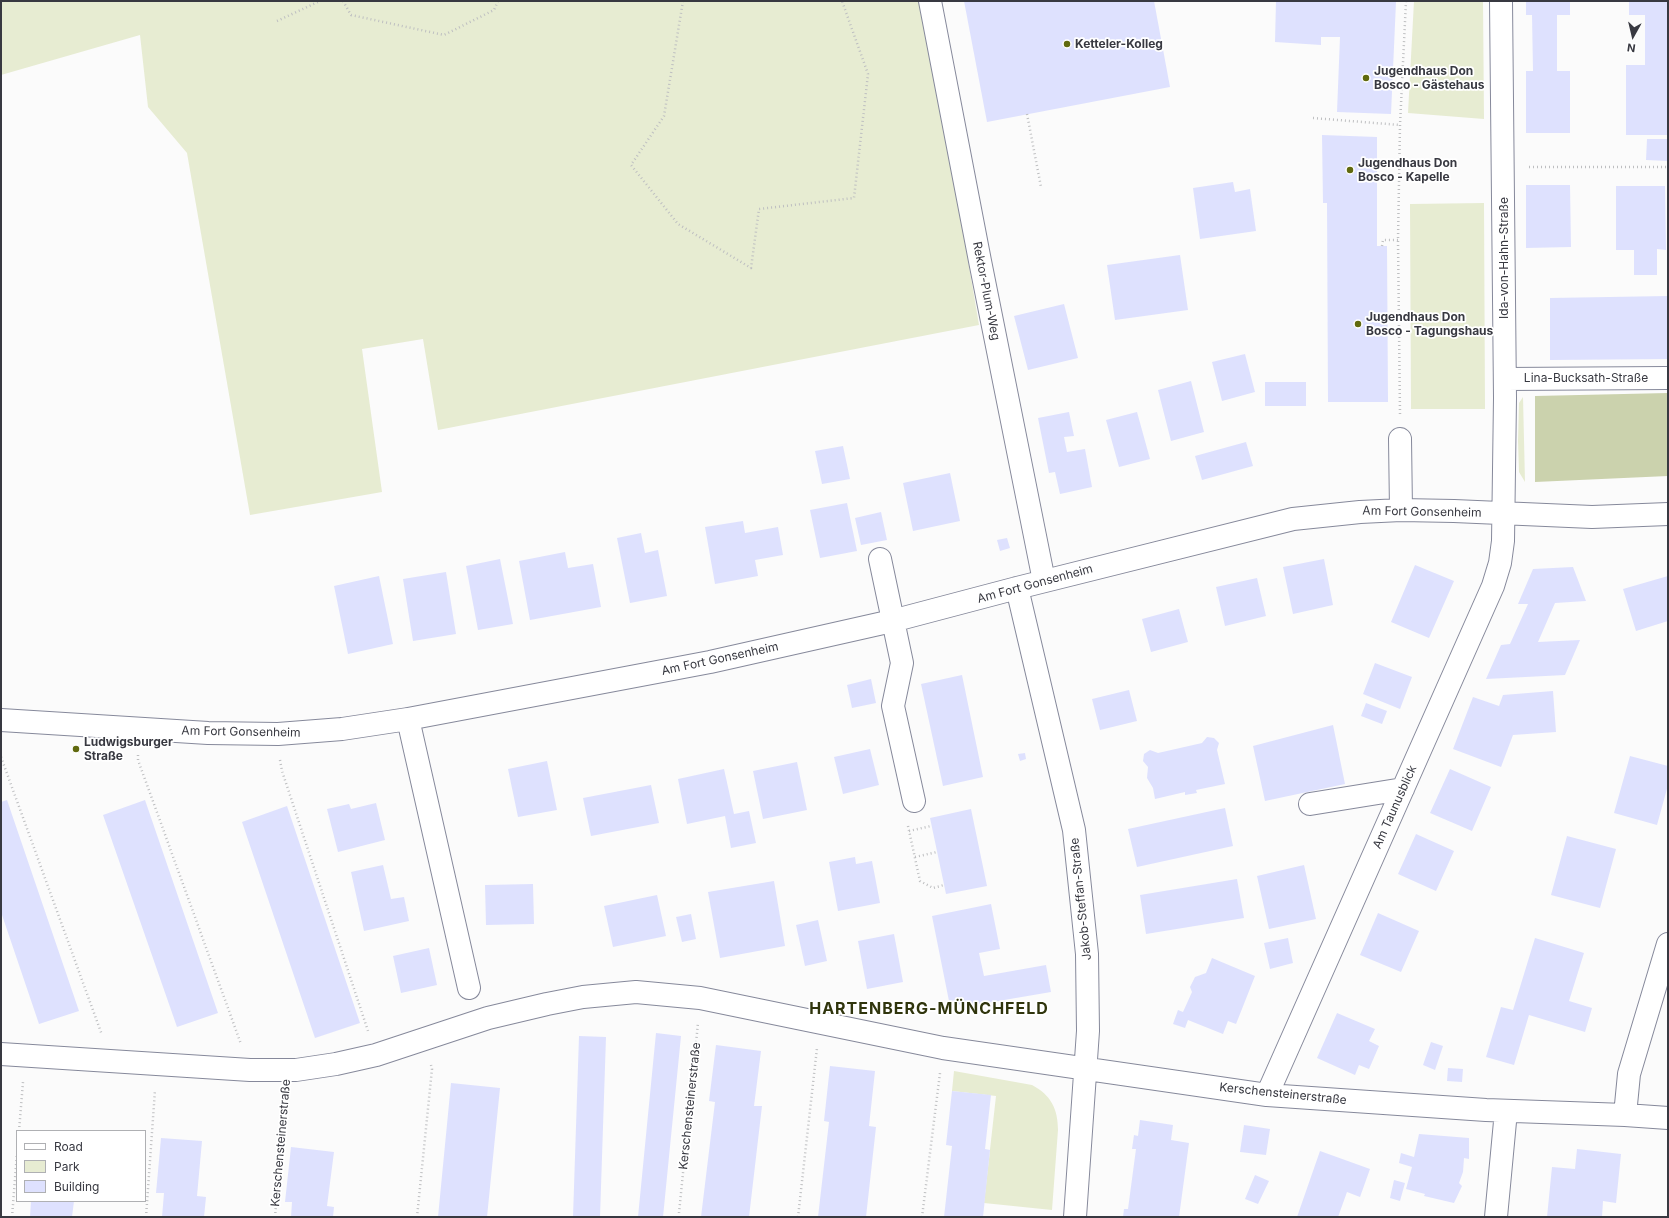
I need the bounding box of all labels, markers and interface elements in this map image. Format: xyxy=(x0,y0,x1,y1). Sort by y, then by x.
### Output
north arrow xyxy=(1613,16,1653,56)
place label: Ketteler-Kolleg xyxy=(1075,37,1163,51)
marker: Ketteler-Kolleg xyxy=(1062,39,1072,49)
text: N xyxy=(1626,40,1636,55)
place label: Jugendhaus Don Bosco - Gästehaus xyxy=(1374,64,1484,92)
marker: Jugendhaus Don Bosco - Gästehaus xyxy=(1361,73,1371,83)
place label: Jugendhaus Don Bosco - Kapelle xyxy=(1358,156,1457,184)
marker: Jugendhaus Don Bosco - Kapelle xyxy=(1345,165,1355,175)
street label: Ida-von-Hahn-Straße xyxy=(1497,197,1511,319)
street label: Rektor-Plum-Weg xyxy=(969,240,1003,342)
place label: Jugendhaus Don Bosco - Tagungshaus xyxy=(1366,310,1493,338)
marker: Jugendhaus Don Bosco - Tagungshaus xyxy=(1353,319,1363,329)
street label: Lina-Bucksath-Straße xyxy=(1524,371,1648,385)
street label: Am Fort Gonsenheim xyxy=(1362,504,1482,520)
street label: Am Fort Gonsenheim xyxy=(976,562,1094,606)
street label: Am Fort Gonsenheim xyxy=(660,640,780,678)
street label: Am Fort Gonsenheim xyxy=(181,724,301,740)
place label: Ludwigsburger Straße xyxy=(84,735,173,763)
marker: Ludwigsburger Straße xyxy=(71,744,81,754)
street label: Am Taunusblick xyxy=(1370,763,1420,851)
street label: Jakob-Steffan-Straße xyxy=(1067,837,1095,961)
district label: HARTENBERG-MÜNCHFELD xyxy=(809,999,1049,1019)
street label: Kerschensteinerstraße xyxy=(676,1042,704,1170)
street label: Kerschensteinerstraße xyxy=(268,1079,294,1207)
street label: Kerschensteinerstraße xyxy=(1219,1080,1347,1108)
legend xyxy=(16,1130,146,1202)
text: Road xyxy=(54,1139,83,1154)
text: Park xyxy=(54,1159,80,1174)
text: Building xyxy=(54,1179,99,1194)

